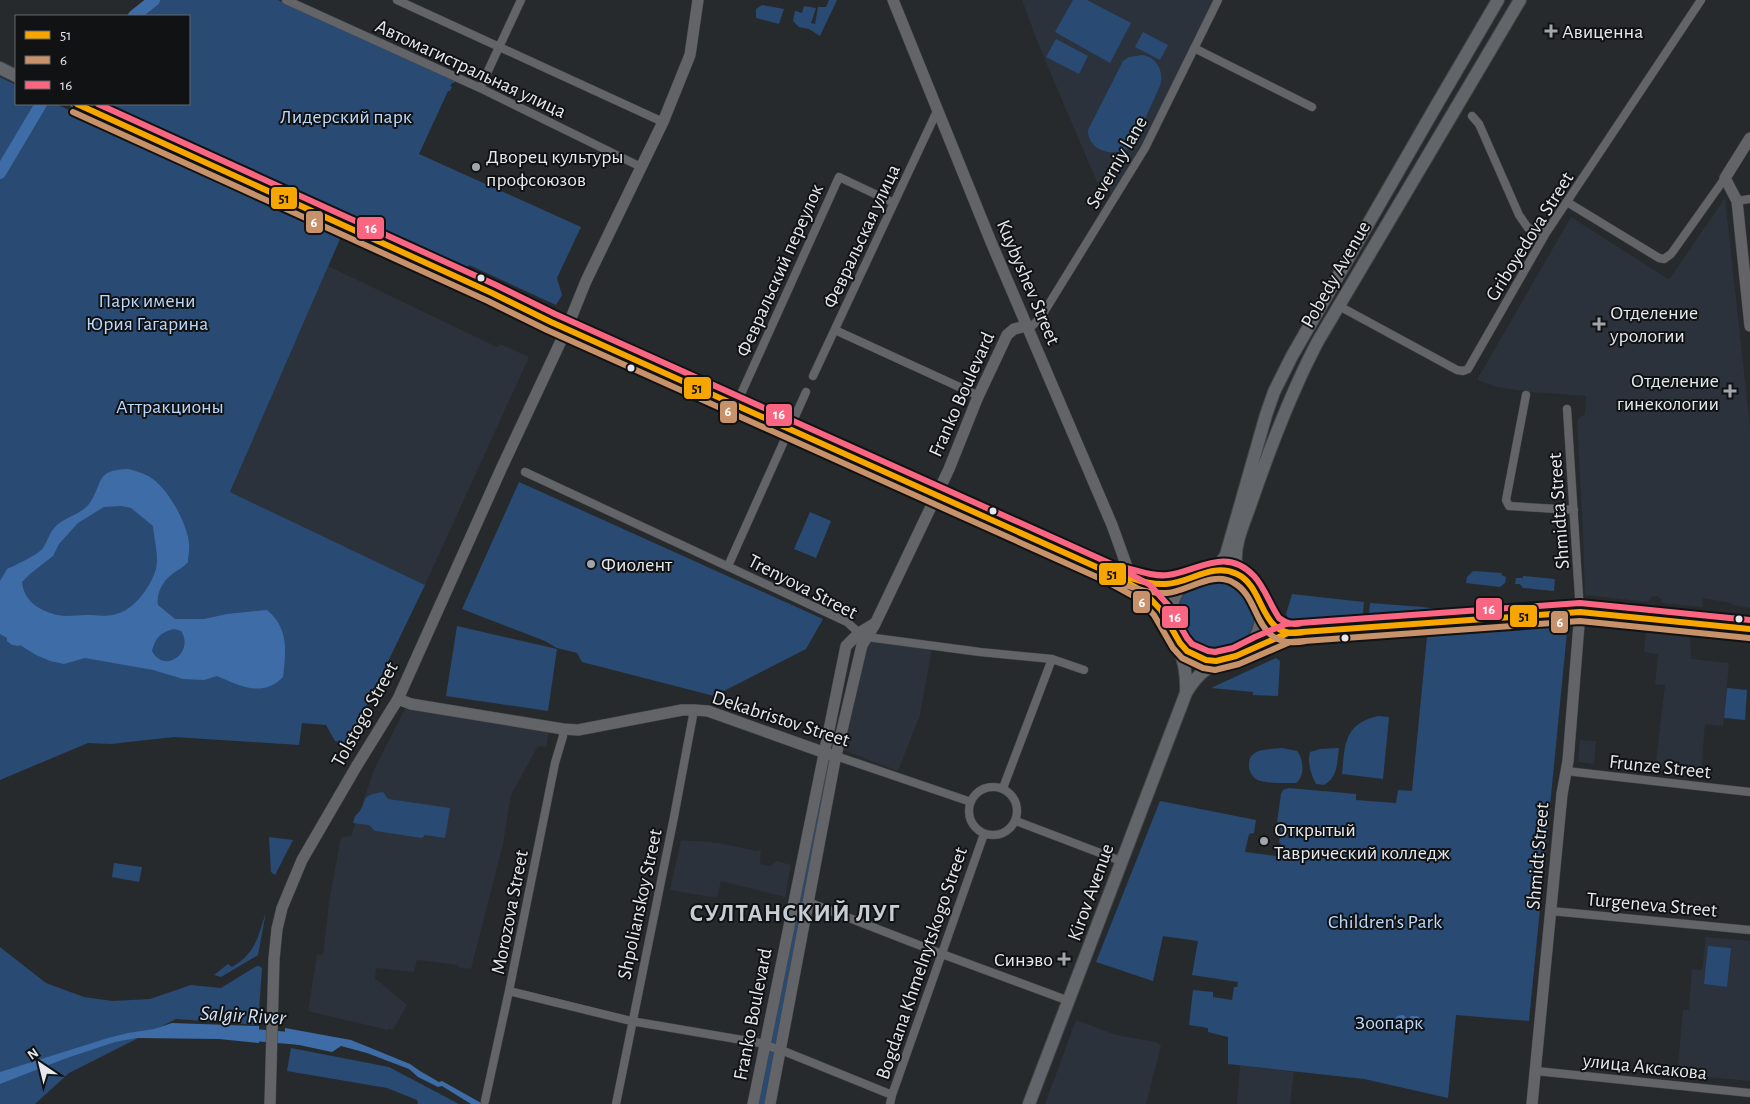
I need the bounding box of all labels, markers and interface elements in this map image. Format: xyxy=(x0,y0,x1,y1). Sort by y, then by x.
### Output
legend xyxy=(15,15,190,105)
street label: Автомагистральная улица xyxy=(372,16,569,122)
place label: Авиценна xyxy=(1562,22,1643,42)
marker: Авиценна xyxy=(1544,24,1558,38)
text: 51 xyxy=(60,28,71,43)
text: 6 xyxy=(60,53,67,68)
text: 16 xyxy=(60,78,72,93)
park label: Лидерский парк xyxy=(280,107,412,127)
street label: Severniy lane xyxy=(1083,113,1151,212)
place label: Дворец культуры профсоюзов xyxy=(486,147,624,190)
marker: Дворец культуры профсоюзов xyxy=(470,161,482,173)
street label: Февральская улица xyxy=(820,161,904,311)
street label: Griboyedova Street xyxy=(1482,168,1578,305)
street label: Февральский переулок xyxy=(733,181,827,360)
line badge: 51 xyxy=(270,186,298,210)
text: 51 xyxy=(278,192,290,206)
line badge: 6 xyxy=(305,210,324,234)
text: 6 xyxy=(311,216,318,230)
line badge: 16 xyxy=(356,216,385,240)
street label: Kuybyshev Street xyxy=(993,217,1064,348)
street label: Pobedy Avenue xyxy=(1297,218,1374,331)
text: 16 xyxy=(365,222,377,236)
unlabelled marker xyxy=(476,273,486,283)
park label: Парк имени Юрия Гагарина xyxy=(86,291,208,334)
place label: Отделение урологии xyxy=(1609,303,1698,346)
marker: Отделение урологии xyxy=(1592,317,1606,331)
street label: Franko Boulevard xyxy=(925,329,998,460)
unlabelled marker xyxy=(626,363,636,373)
place label: Отделение гинекологии xyxy=(1617,371,1719,414)
line badge: 51 xyxy=(683,376,712,400)
text: 51 xyxy=(691,382,703,396)
marker: Отделение гинекологии xyxy=(1723,384,1737,398)
park label: Аттракционы xyxy=(116,397,224,417)
line badge: 6 xyxy=(719,400,738,424)
line badge: 16 xyxy=(765,403,793,427)
text: 6 xyxy=(725,405,732,419)
text: 16 xyxy=(773,408,785,422)
street label: Shmidta Street xyxy=(1545,451,1573,570)
unlabelled marker xyxy=(988,506,998,516)
street label: Trenyova Street xyxy=(745,551,861,623)
place label: Фиолент xyxy=(601,555,673,575)
marker: Фиолент xyxy=(585,558,597,570)
line badge: 51 xyxy=(1098,562,1127,586)
text: 51 xyxy=(1106,568,1118,582)
line badge: 6 xyxy=(1132,590,1151,614)
text: 6 xyxy=(1139,596,1146,610)
line badge: 16 xyxy=(1475,597,1503,621)
text: 16 xyxy=(1483,603,1495,617)
line badge: 51 xyxy=(1509,604,1538,628)
line badge: 16 xyxy=(1161,605,1189,629)
text: 51 xyxy=(1518,610,1530,624)
line badge: 6 xyxy=(1550,610,1569,634)
text: 16 xyxy=(1169,611,1181,625)
unlabelled marker xyxy=(1734,614,1744,624)
text: 6 xyxy=(1557,616,1564,630)
unlabelled marker xyxy=(1340,633,1350,643)
street label: Tolstogo Street xyxy=(328,658,402,770)
street label: Dekabristov Street xyxy=(709,687,853,751)
street label: Frunze Street xyxy=(1608,752,1712,782)
street label: Shmidt Street xyxy=(1523,801,1553,910)
place label: Открытый Таврический колледж xyxy=(1274,820,1450,863)
street label: Shpolianskoy Street xyxy=(614,826,666,981)
marker: Открытый Таврический колледж xyxy=(1258,835,1270,847)
street label: Kirov Avenue xyxy=(1064,841,1118,944)
street label: Bogdana Khmelnytskogo Street xyxy=(873,844,971,1082)
street label: Morozova Street xyxy=(488,848,532,976)
street label: Turgeneva Street xyxy=(1586,889,1719,921)
district label: СУЛТАНСКИЙ ЛУГ xyxy=(690,900,900,926)
park label: Children's Park xyxy=(1328,912,1442,932)
street label: Franko Boulevard xyxy=(730,946,776,1082)
place label: Синэво xyxy=(994,950,1053,970)
marker: Синэво xyxy=(1057,952,1071,966)
water label: Salgir River xyxy=(200,1003,288,1028)
park label: Зоопарк xyxy=(1355,1013,1423,1033)
north arrow xyxy=(15,1039,65,1089)
text: N xyxy=(25,1046,41,1063)
street label: улица Аксакова xyxy=(1581,1050,1708,1083)

